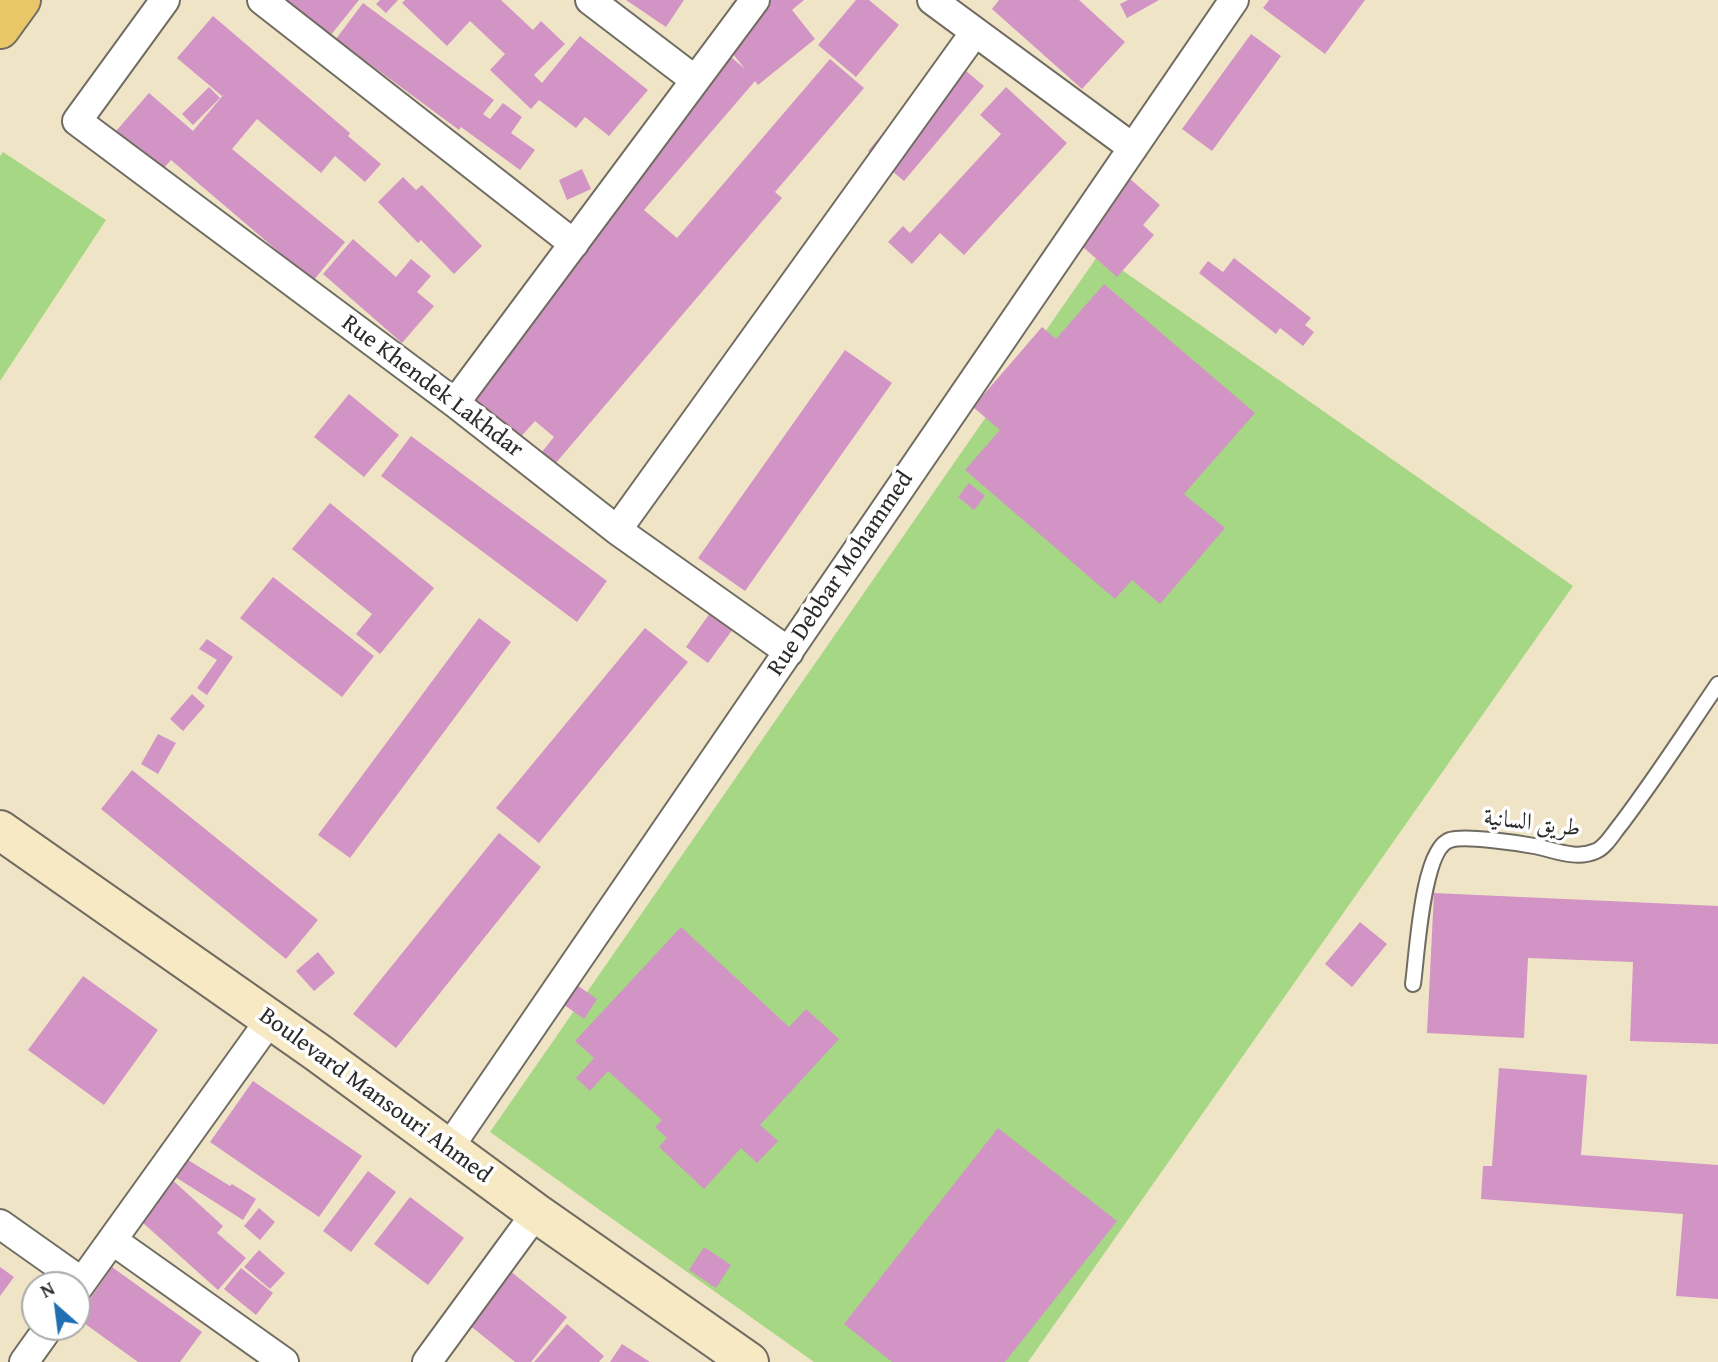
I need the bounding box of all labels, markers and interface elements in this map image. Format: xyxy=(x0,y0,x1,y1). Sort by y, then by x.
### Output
street label: Rue Khendek Lakhdar xyxy=(335,309,529,465)
street label: Rue Debbar Mohammed xyxy=(762,466,920,682)
street label: طريق السانية xyxy=(1482,804,1582,844)
street label: Boulevard Mansouri Ahmed xyxy=(253,1002,497,1190)
north arrow xyxy=(21,1271,91,1341)
text: N xyxy=(35,1274,59,1305)

